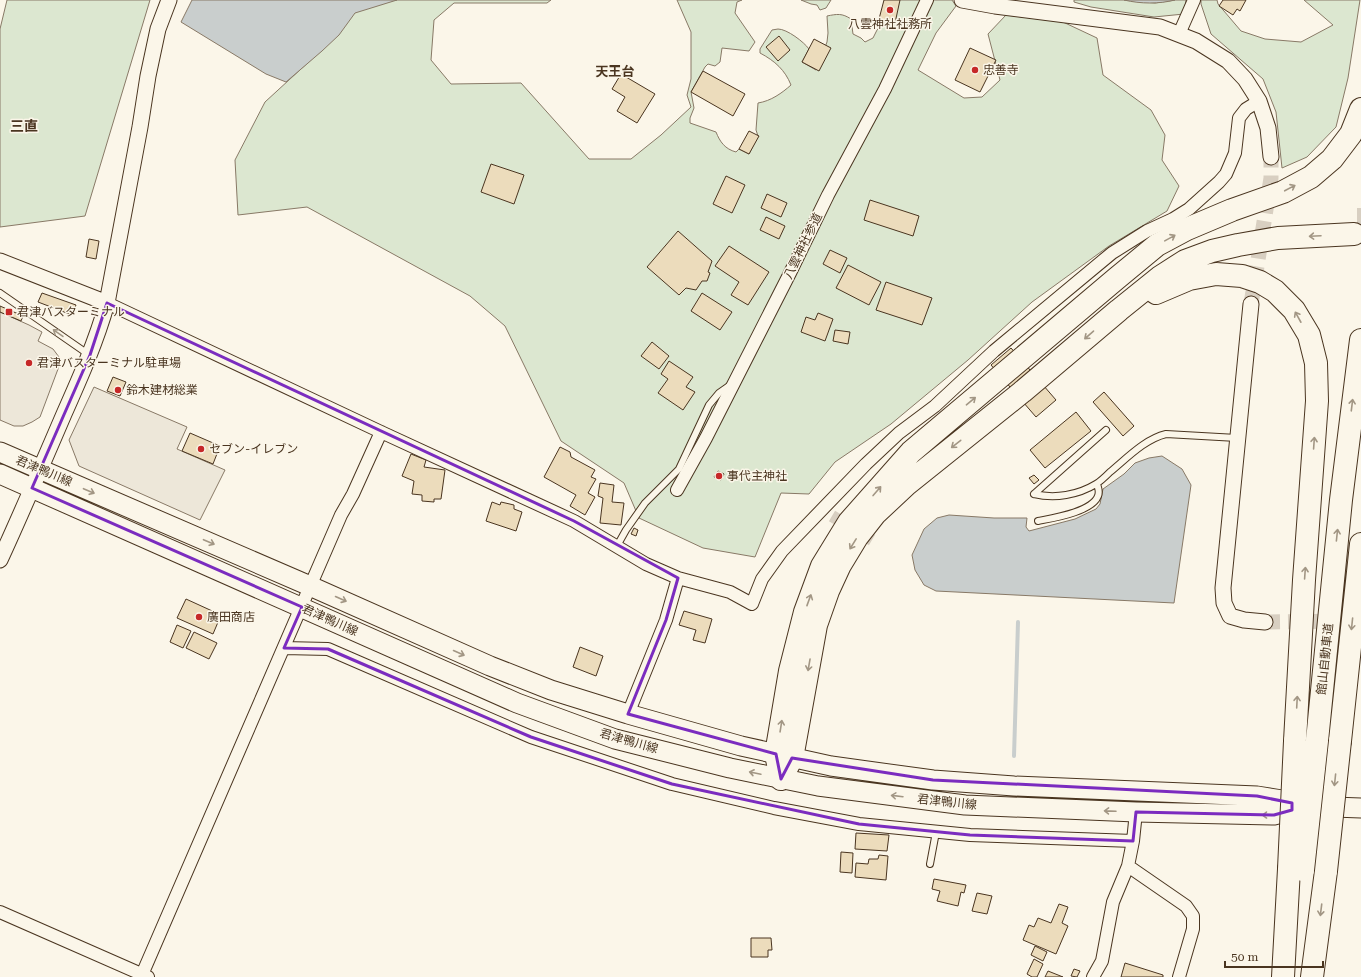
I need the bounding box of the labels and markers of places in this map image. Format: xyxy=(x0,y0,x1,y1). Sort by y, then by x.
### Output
marker: 八雲神社社務所 xyxy=(885,5,895,15)
place label: 八雲神社社務所 xyxy=(848,17,932,31)
place label: 忠善寺 xyxy=(983,63,1019,77)
marker: 忠善寺 xyxy=(970,65,980,75)
place label: 君津バスターミナル xyxy=(17,305,125,319)
marker: 君津バスターミナル xyxy=(4,307,14,317)
place label: 君津バスターミナル駐車場 xyxy=(37,356,181,370)
marker: 君津バスターミナル駐車場 xyxy=(24,358,34,368)
place label: 鈴木建材総業 xyxy=(126,383,198,397)
marker: 鈴木建材総業 xyxy=(113,385,123,395)
place label: セブン-イレブン xyxy=(209,442,298,456)
marker: セブン-イレブン xyxy=(196,444,206,454)
place label: 事代主神社 xyxy=(727,469,787,483)
marker: 事代主神社 xyxy=(714,471,724,481)
place label: 廣田商店 xyxy=(207,610,255,624)
marker: 廣田商店 xyxy=(194,612,204,622)

